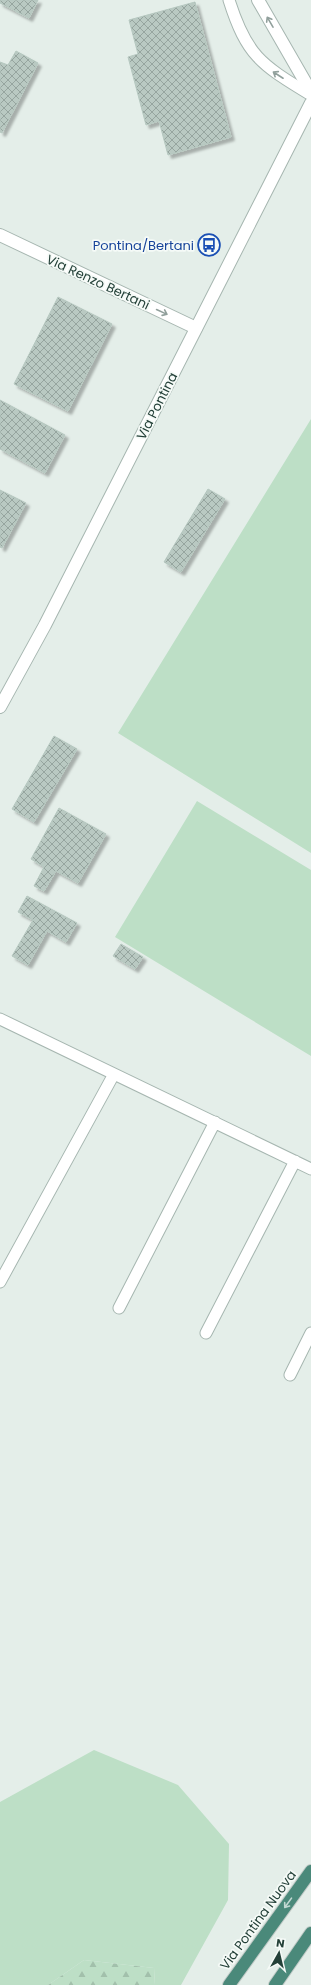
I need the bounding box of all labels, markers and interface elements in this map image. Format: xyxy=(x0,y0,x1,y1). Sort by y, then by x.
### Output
one-way arrow xyxy=(266,16,274,28)
one-way arrow xyxy=(272,70,284,78)
bus stop icon: Pontina/Bertani xyxy=(196,232,222,258)
place label: Pontina/Bertani xyxy=(93,236,194,255)
street label: Via Renzo Bertani xyxy=(43,250,153,314)
one-way arrow xyxy=(155,309,167,316)
street label: Via Pontina xyxy=(132,369,182,443)
street label: Via Pontina Nuova xyxy=(217,1867,299,1973)
one-way arrow xyxy=(284,1897,292,1908)
north arrow xyxy=(259,1933,299,1973)

